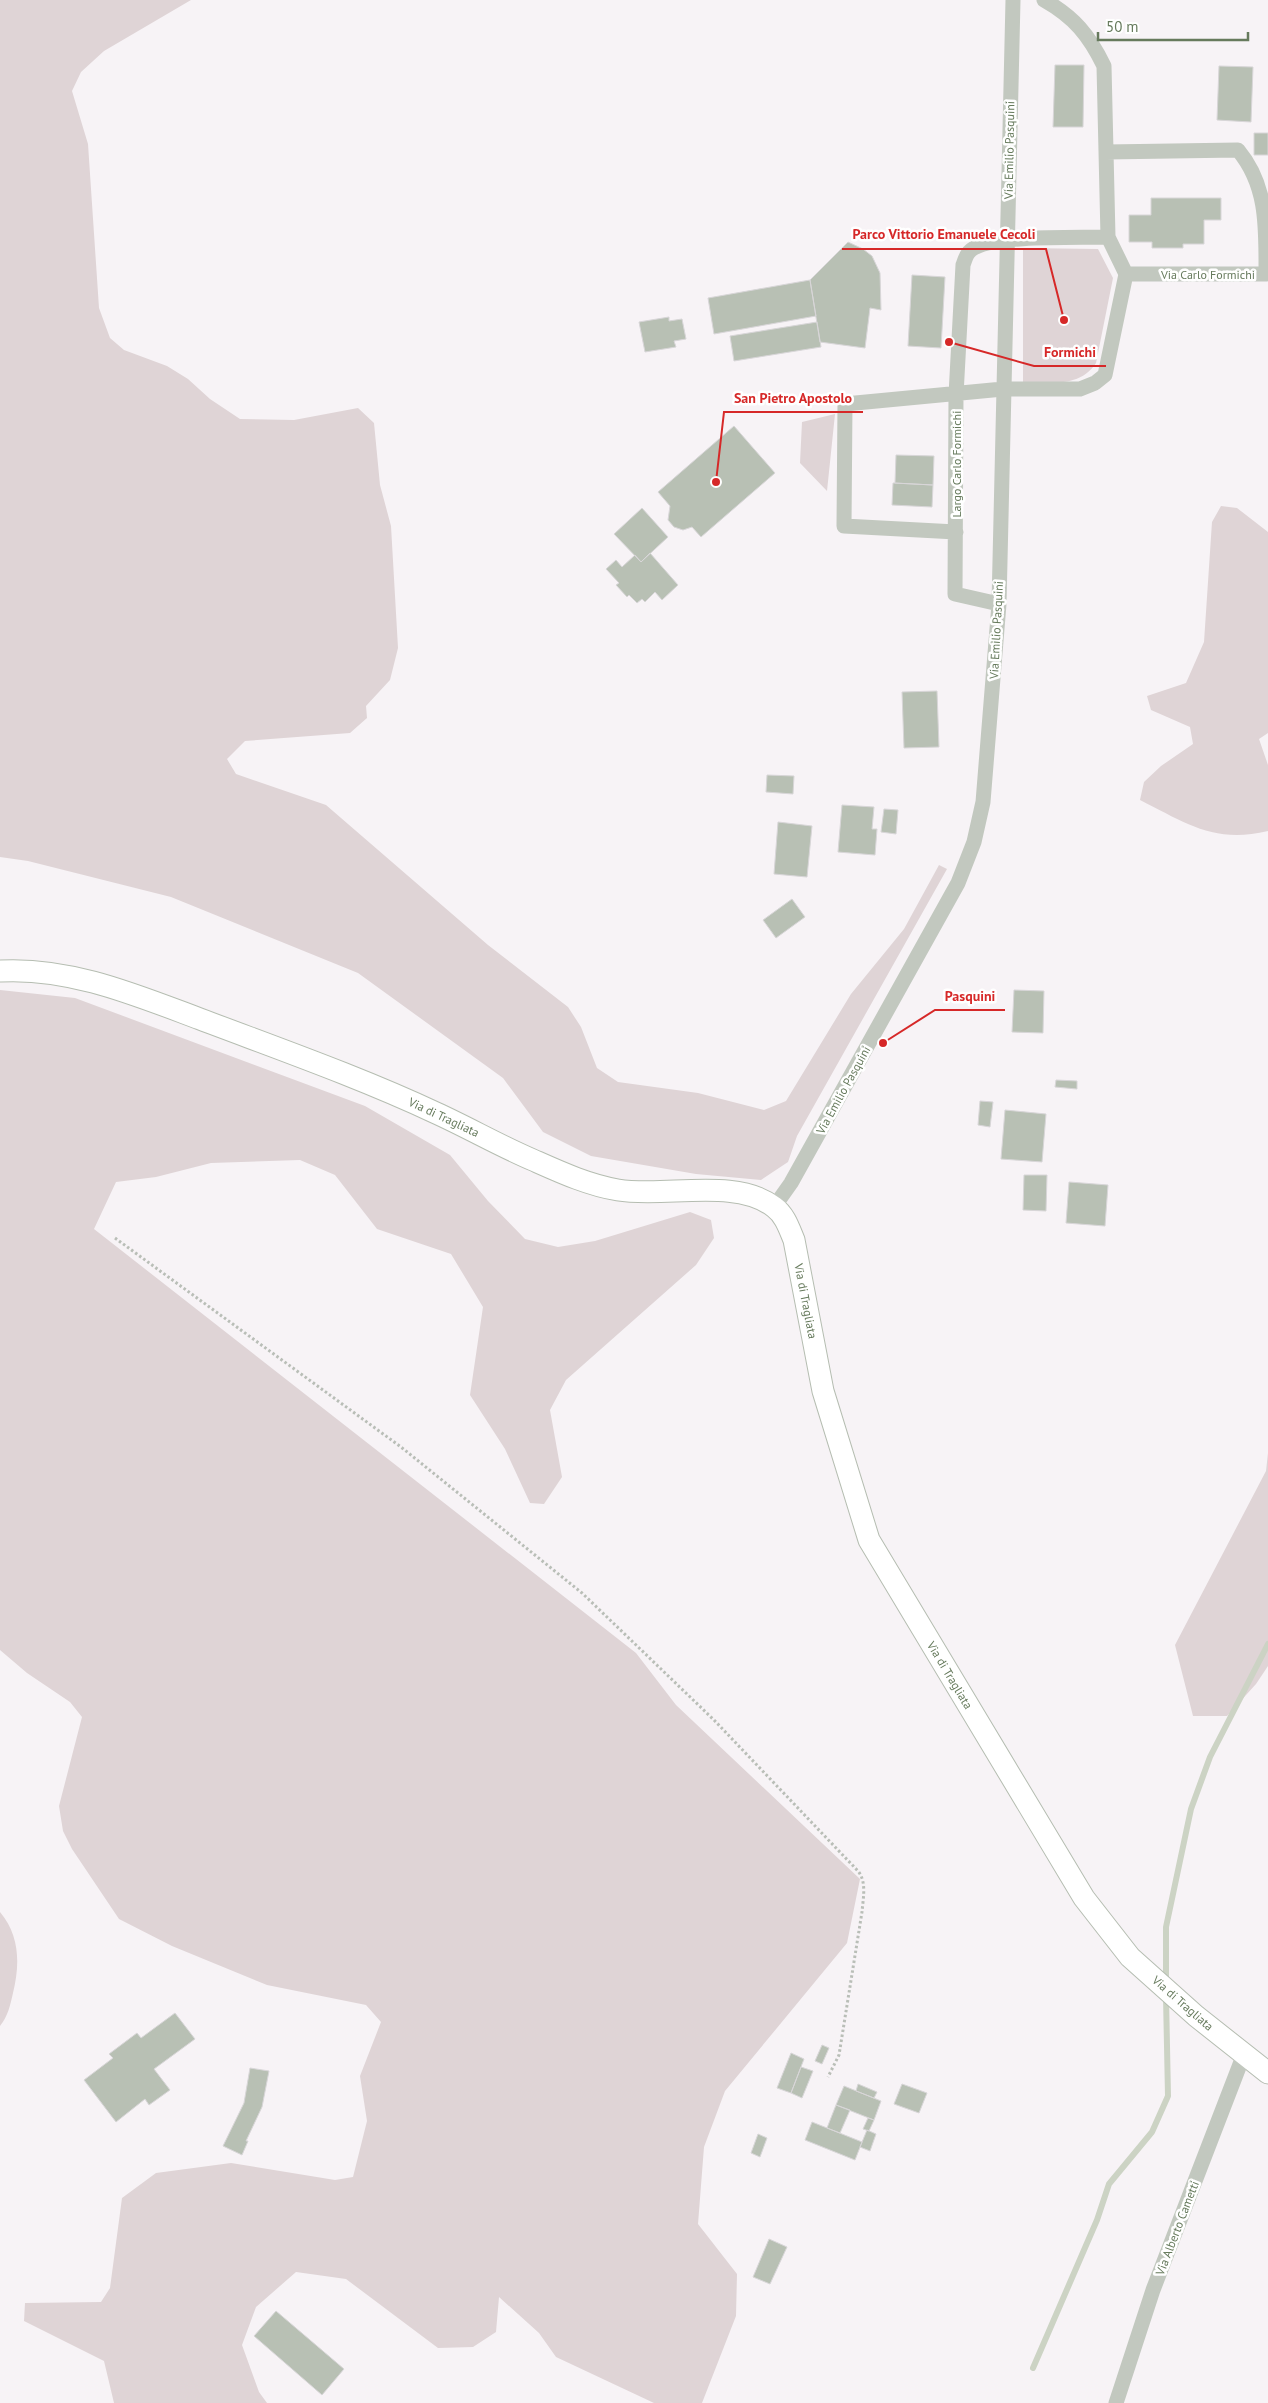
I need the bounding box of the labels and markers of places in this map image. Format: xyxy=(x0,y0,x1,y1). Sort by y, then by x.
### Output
callout: Parco Vittorio Emanuele Cecoli xyxy=(842,220,1046,249)
callout: Formichi xyxy=(1034,337,1106,366)
callout: San Pietro Apostolo xyxy=(724,383,863,412)
callout: Pasquini xyxy=(935,981,1005,1010)

